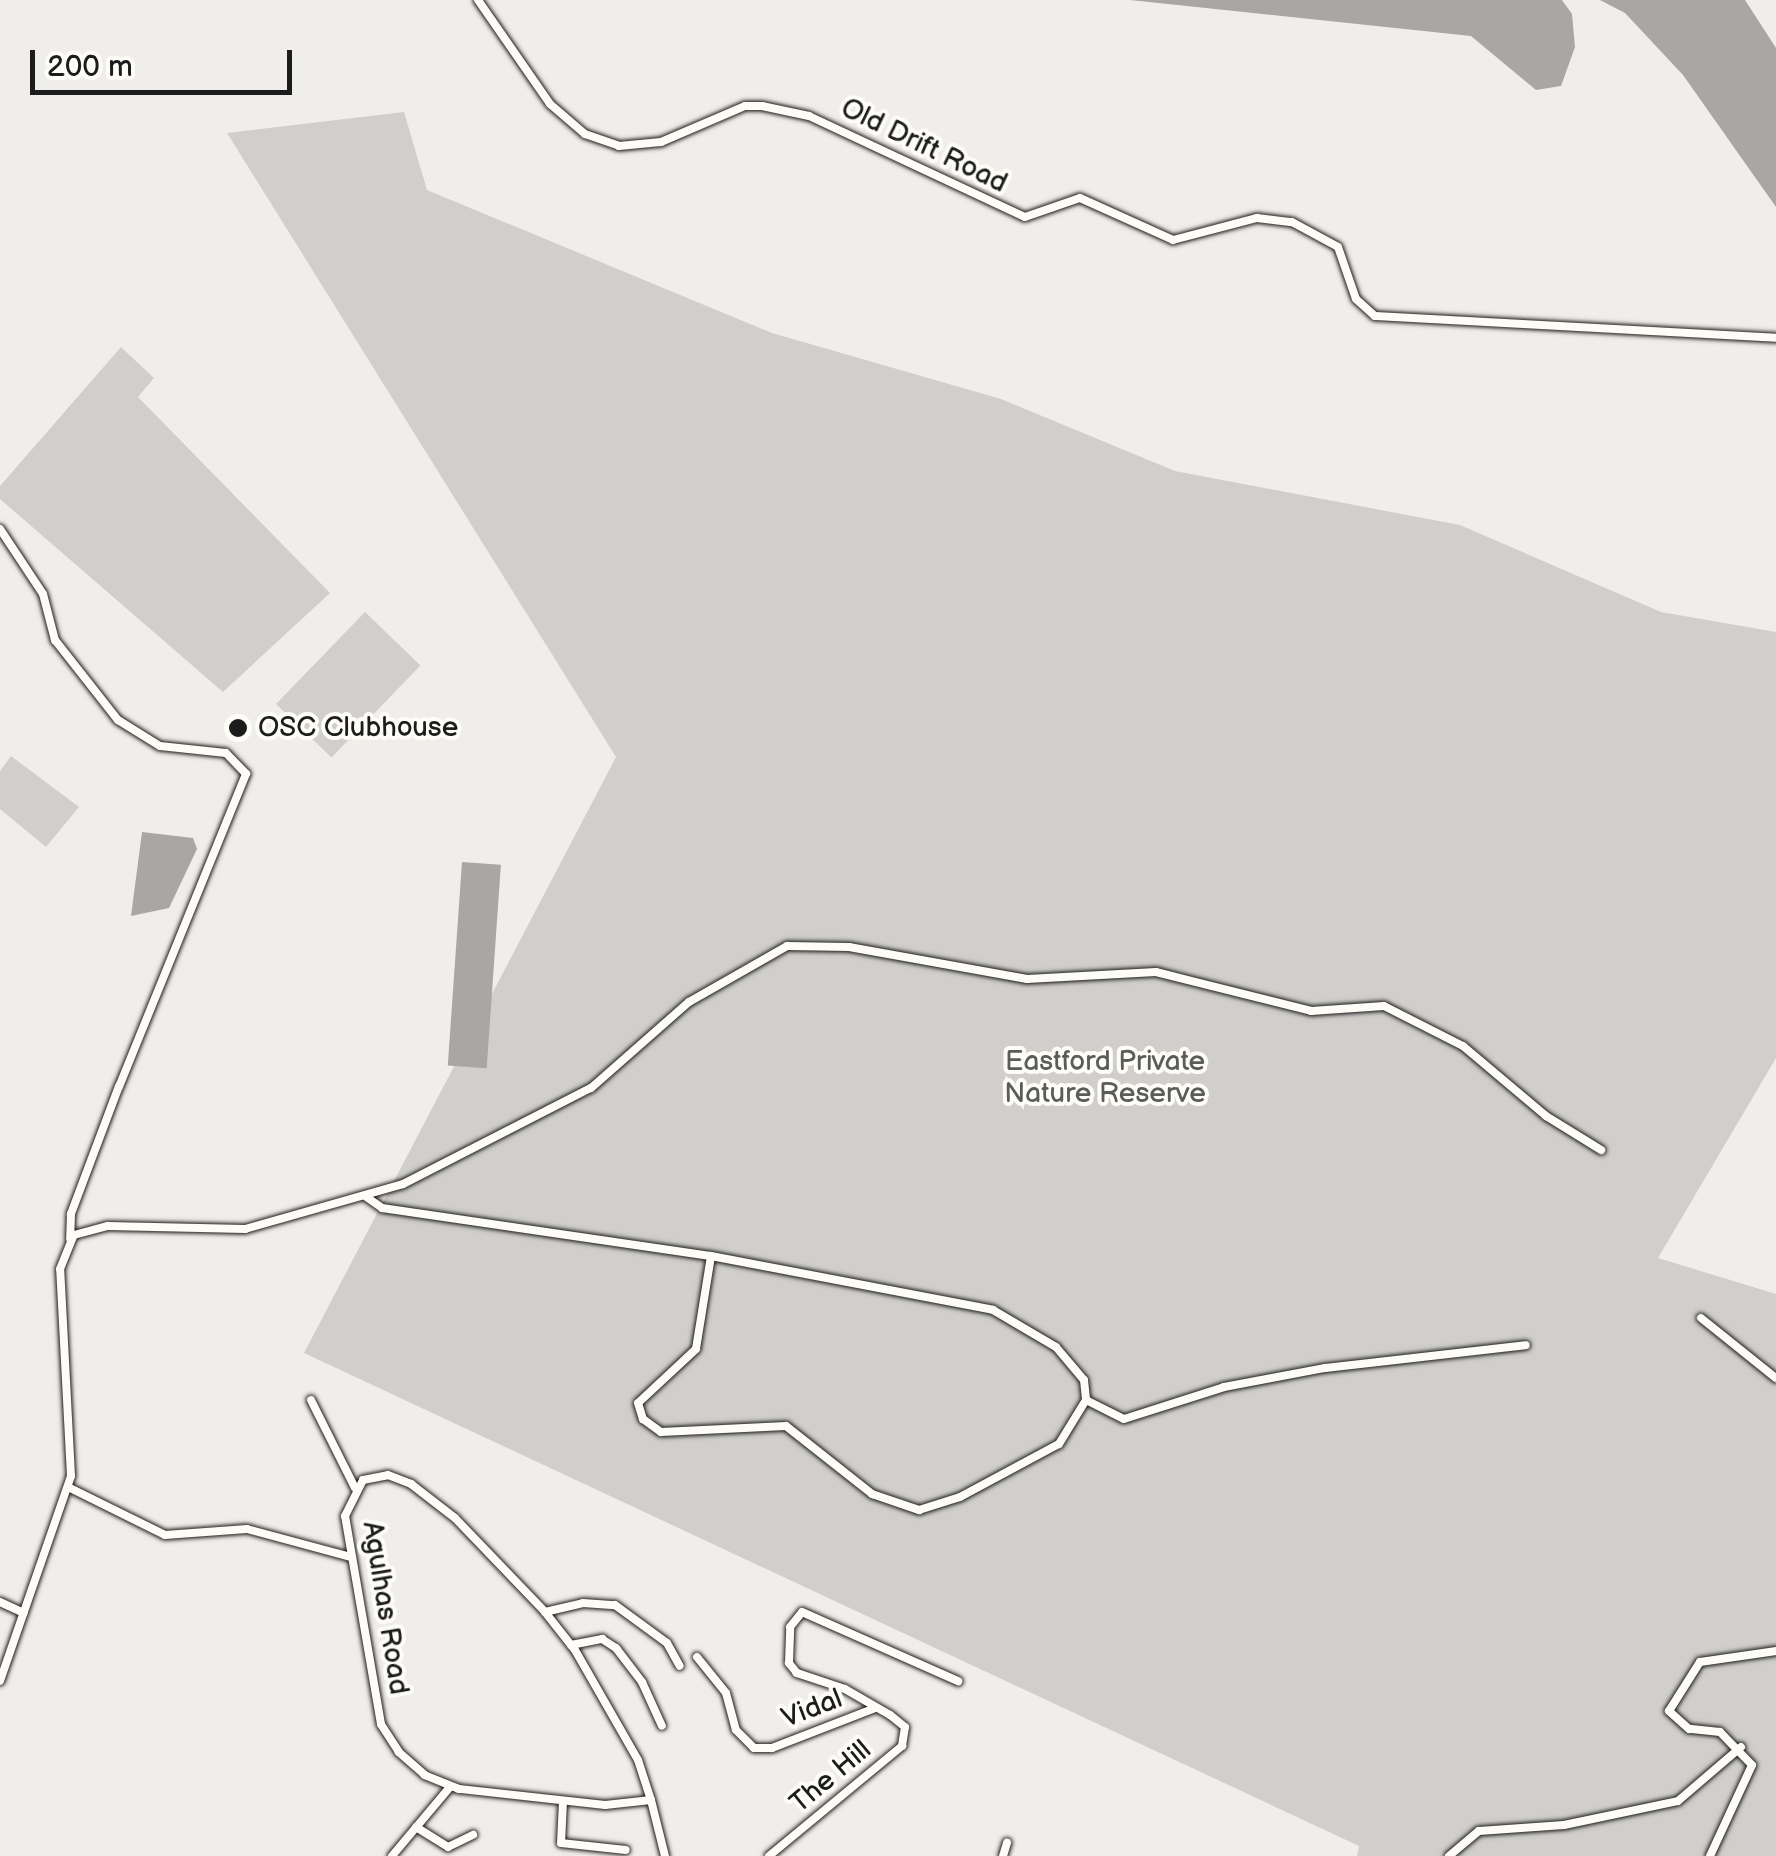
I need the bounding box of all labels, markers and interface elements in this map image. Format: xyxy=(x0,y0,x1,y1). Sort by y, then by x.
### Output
scale bar xyxy=(35,30,298,92)
text: 200 m xyxy=(47,49,133,85)
street label: Old Drift Road xyxy=(835,91,1013,201)
place label: OSC Clubhouse xyxy=(258,711,458,745)
marker: OSC Clubhouse xyxy=(227,717,249,739)
park label: Eastford Private Nature Reserve xyxy=(1004,1045,1206,1111)
street label: Agulhas Road xyxy=(355,1519,415,1697)
street label: Vidal xyxy=(777,1682,847,1736)
street label: The Hill xyxy=(784,1734,878,1820)

